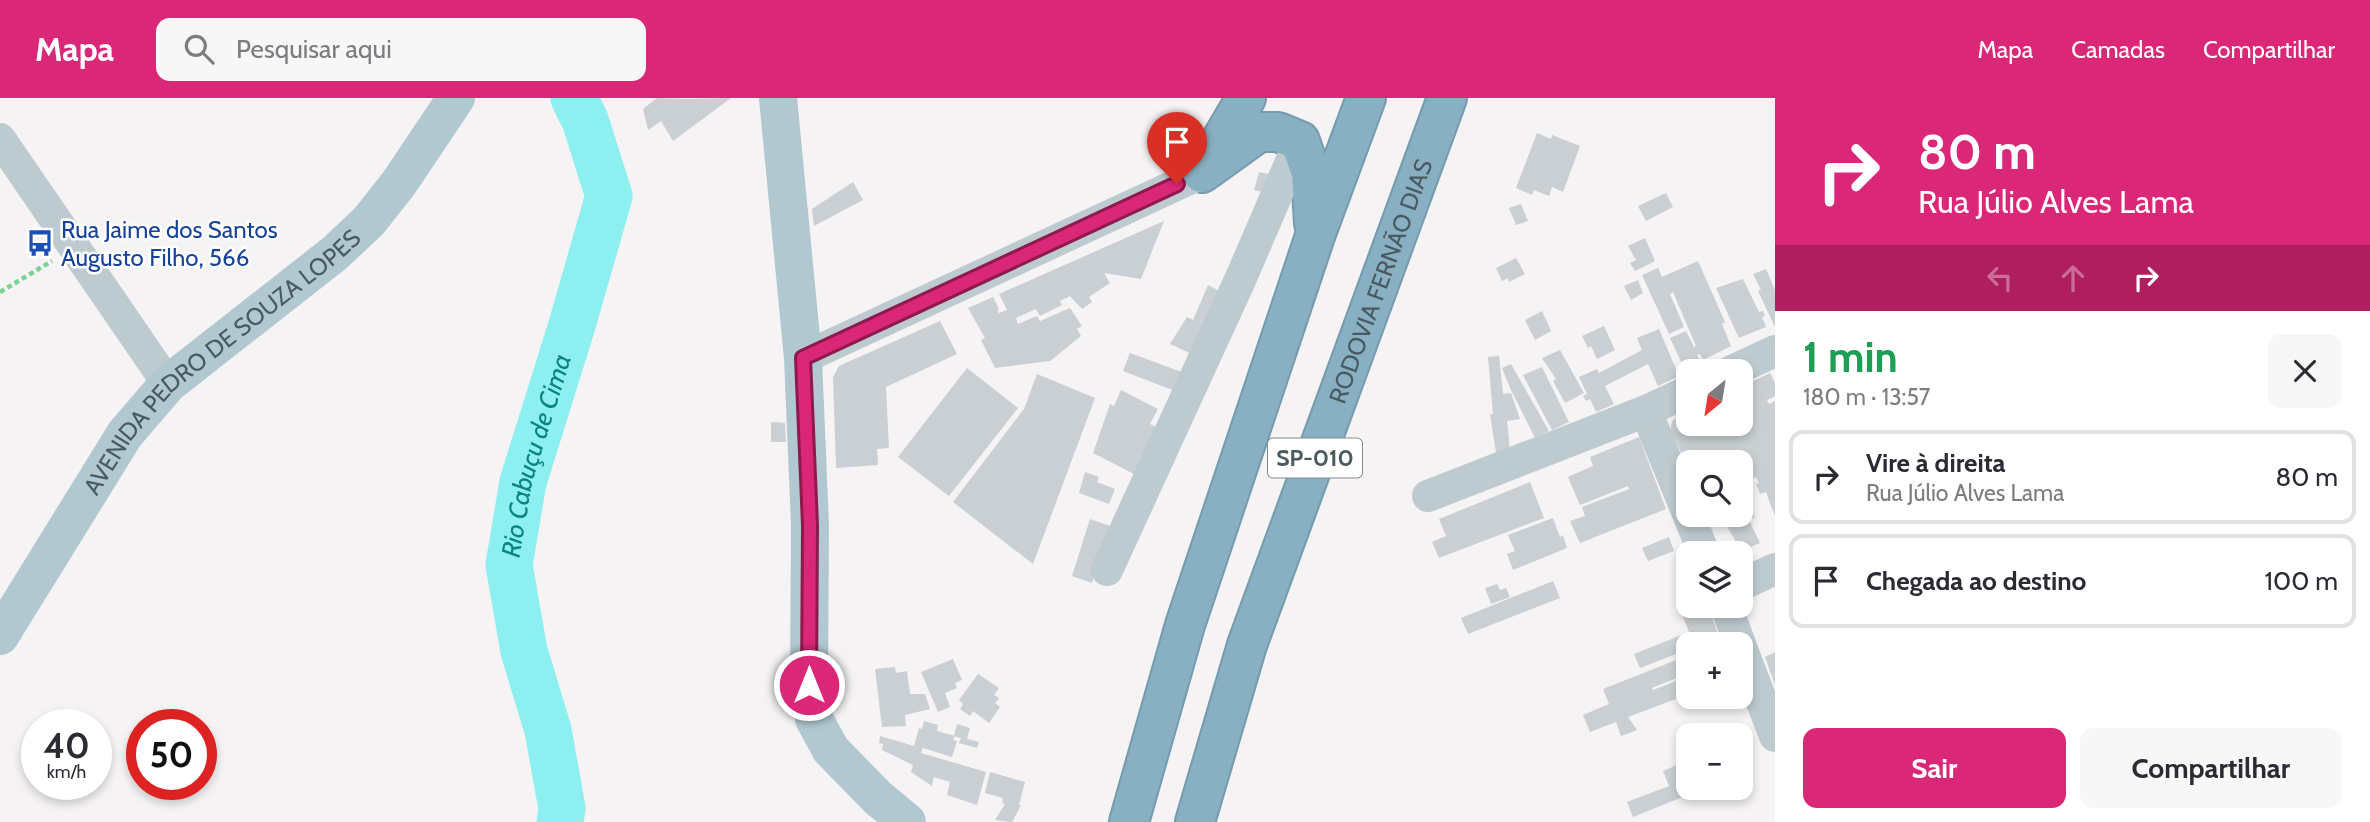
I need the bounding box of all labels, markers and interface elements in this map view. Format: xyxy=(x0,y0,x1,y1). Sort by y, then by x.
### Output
search box xyxy=(156,18,646,81)
text: Mapa xyxy=(35,29,114,69)
icon: search xyxy=(180,30,218,68)
text: Pesquisar aqui xyxy=(236,33,392,65)
text: Mapa xyxy=(1977,35,2033,64)
text: Camadas xyxy=(2071,35,2165,64)
text: Compartilhar xyxy=(2203,35,2335,64)
pin xyxy=(1147,112,1207,184)
text: 80 m xyxy=(1918,122,2036,181)
icon: arrive xyxy=(1158,123,1196,161)
icon: right xyxy=(1803,126,1894,217)
street label: RODOVIA FERNÃO DIAS xyxy=(1322,155,1438,407)
text: Rua Júlio Alves Lama xyxy=(1918,182,2194,221)
place label: Rua Jaime dos Santos Augusto Filho, 566 xyxy=(61,215,278,272)
street label: AVENIDA PEDRO DE SOUZA LOPES xyxy=(77,223,366,500)
bus stop icon: Rua Jaime dos Santos Augusto Filho, 566 xyxy=(25,228,55,258)
icon: left xyxy=(1981,259,2019,297)
icon: ahead xyxy=(2054,259,2092,297)
icon: right xyxy=(2127,259,2165,297)
text: 1 min xyxy=(1803,331,1898,383)
button: close xyxy=(2268,334,2342,408)
water label: Rio Cabuçu de Cima xyxy=(495,350,578,560)
north arrow xyxy=(1676,359,1754,436)
map controls xyxy=(1676,359,1753,800)
text: 180 m · 13:57 xyxy=(1803,383,1930,411)
road number: SP-010 xyxy=(1268,438,1362,478)
text: Vire à direita xyxy=(1866,447,2006,479)
button: search xyxy=(1676,450,1753,527)
icon: right xyxy=(1807,458,1845,496)
text: 80 m xyxy=(2275,461,2338,493)
text: Rua Júlio Alves Lama xyxy=(1866,479,2064,507)
button: layers xyxy=(1676,541,1753,618)
icon: arrive xyxy=(1807,562,1845,600)
text: Chegada ao destino xyxy=(1866,565,2086,597)
text: 100 m xyxy=(2265,565,2338,597)
button: + xyxy=(1676,632,1753,709)
position arrow xyxy=(772,648,846,722)
speed limit sign: 50 xyxy=(126,709,217,800)
button: − xyxy=(1676,723,1753,800)
text: 40 xyxy=(43,724,90,767)
button: Sair xyxy=(1803,728,2066,808)
button: Compartilhar xyxy=(2080,728,2342,808)
text: km/h xyxy=(47,761,86,783)

